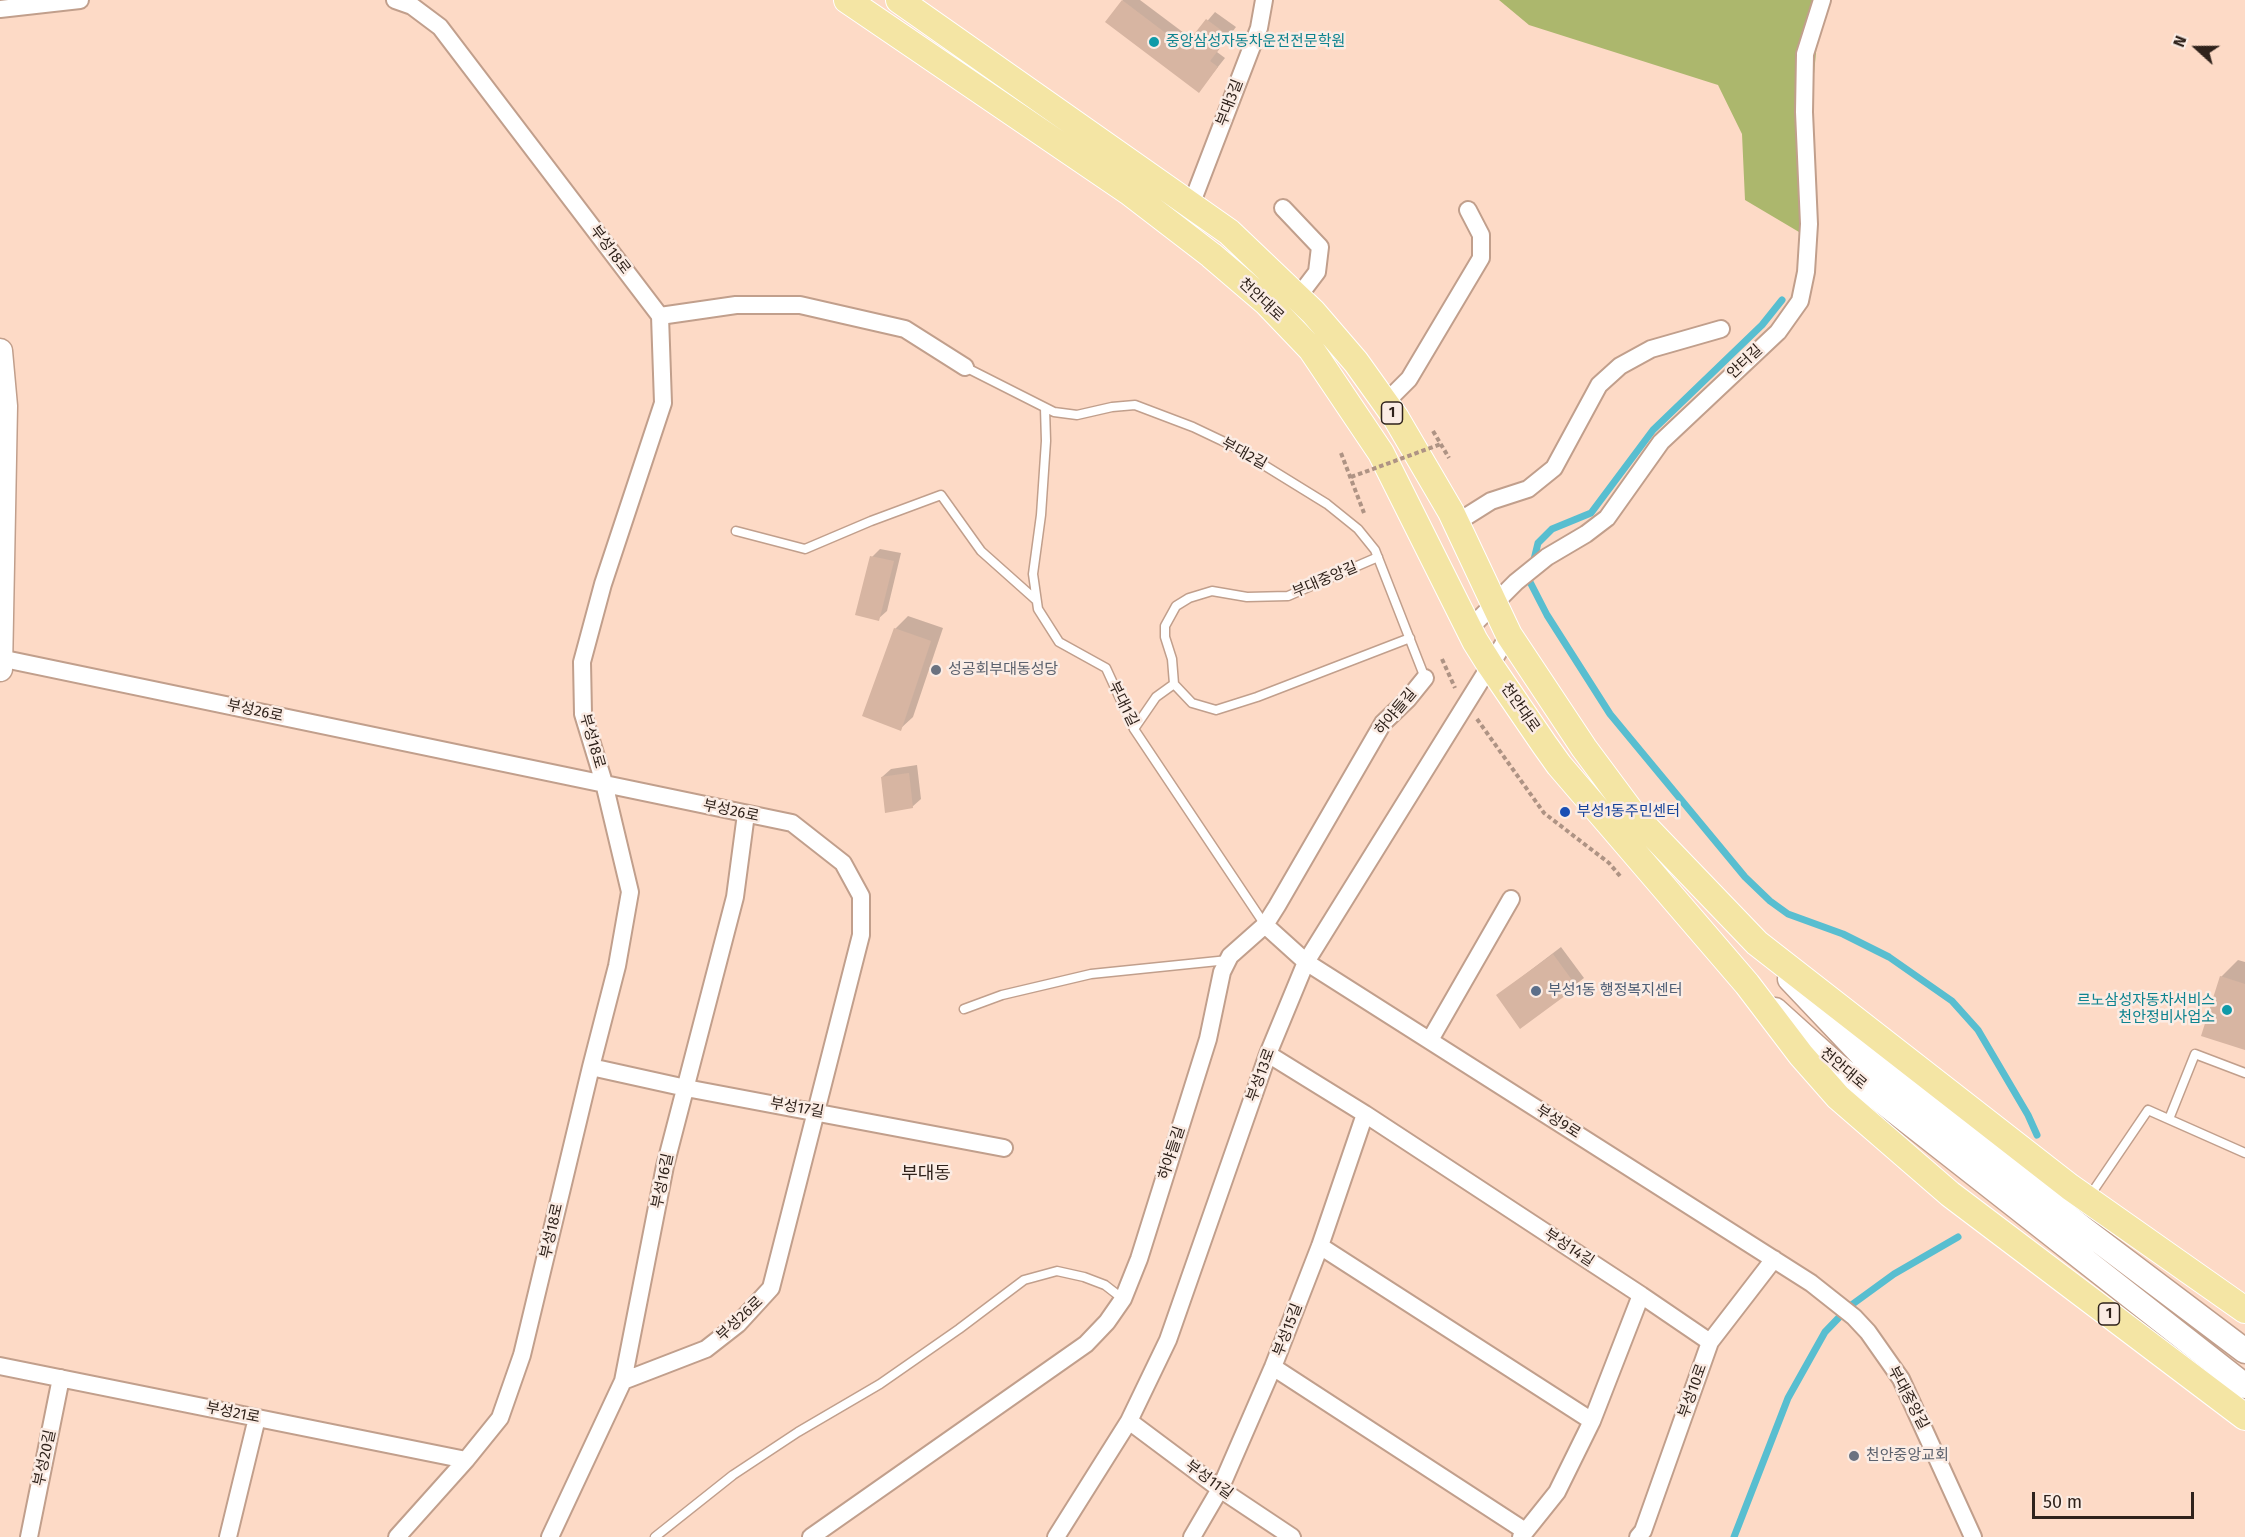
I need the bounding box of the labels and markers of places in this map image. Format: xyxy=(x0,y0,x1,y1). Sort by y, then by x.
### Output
place label: 중앙삼성자동차운전전문학원 xyxy=(1166,33,1345,51)
marker: 중앙삼성자동차운전전문학원 xyxy=(1147,35,1161,49)
place label: 성공회부대동성당 xyxy=(948,661,1058,679)
marker: 성공회부대동성당 xyxy=(929,663,943,677)
place label: 부성1동주민센터 xyxy=(1577,803,1680,821)
marker: 부성1동주민센터 xyxy=(1558,805,1572,819)
place label: 부성1동 행정복지센터 xyxy=(1548,982,1683,1000)
marker: 부성1동 행정복지센터 xyxy=(1529,984,1543,998)
place label: 르노삼성자동차서비스 천안정비사업소 xyxy=(2077,992,2215,1027)
marker: 르노삼성자동차서비스 천안정비사업소 xyxy=(2220,1003,2234,1017)
place label: 천안중앙교회 xyxy=(1866,1447,1949,1465)
marker: 천안중앙교회 xyxy=(1847,1449,1861,1463)

